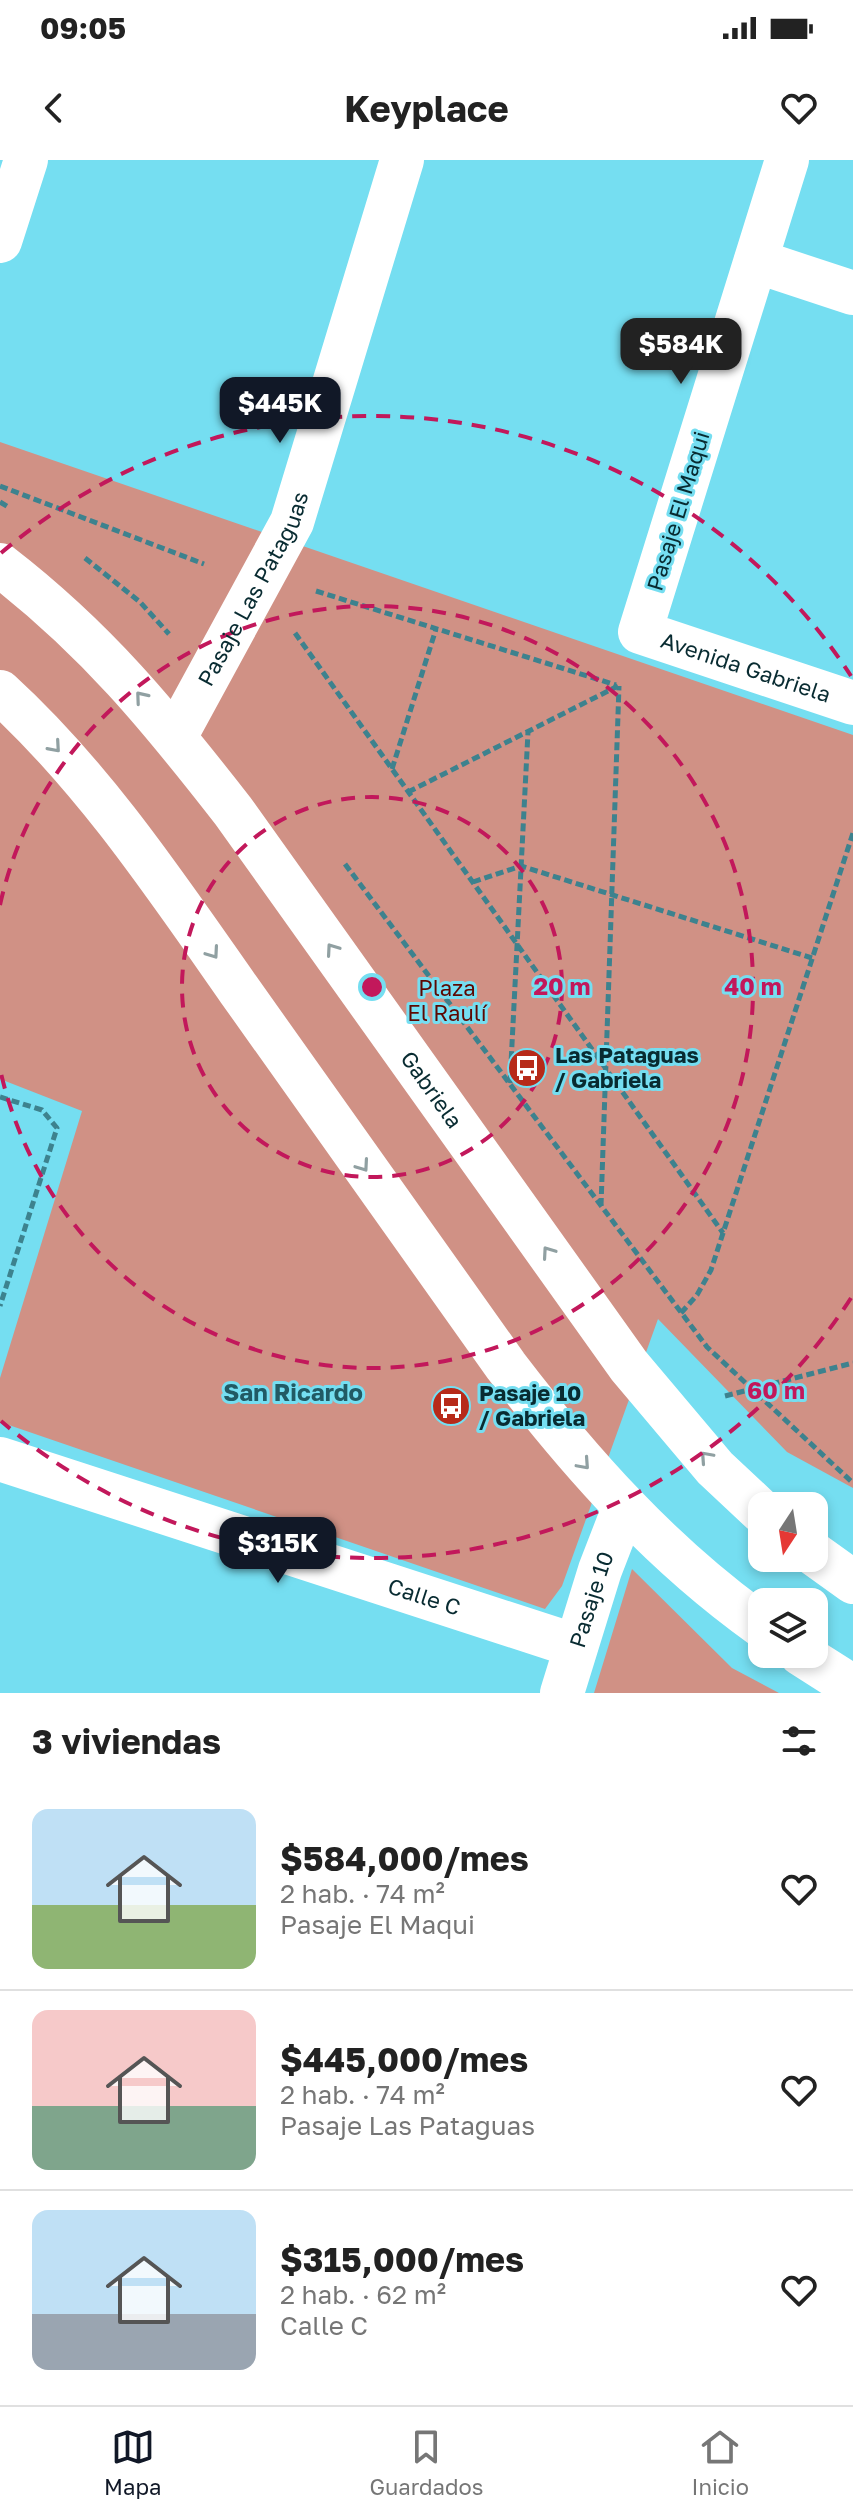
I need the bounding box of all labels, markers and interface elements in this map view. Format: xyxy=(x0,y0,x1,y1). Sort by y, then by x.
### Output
text: 09:05 xyxy=(40,10,126,46)
icon: back xyxy=(32,86,76,130)
icon: heart xyxy=(777,86,821,130)
text: Keyplace xyxy=(344,87,509,130)
pin: $584K xyxy=(625,318,737,386)
text: $584K xyxy=(638,328,724,359)
pin: $445K xyxy=(224,377,336,445)
text: $445K xyxy=(238,387,322,418)
street label: Pasaje El Maqui xyxy=(641,428,715,594)
street label: Pasaje Las Pataguas xyxy=(191,488,314,690)
street label: Avenida Gabriela xyxy=(658,626,834,708)
one-way arrow xyxy=(136,691,151,706)
one-way arrow xyxy=(45,738,60,753)
one-way arrow xyxy=(327,943,342,957)
one-way arrow xyxy=(203,945,218,959)
text: 20 m xyxy=(533,971,591,1000)
text: 40 m xyxy=(724,971,782,1000)
centre of rings xyxy=(358,973,386,1001)
park label: Plaza El Raulí xyxy=(407,974,489,1026)
place label: Las Pataguas / Gabriela xyxy=(555,1041,699,1093)
street label: Gabriela xyxy=(396,1045,469,1133)
bus stop icon: Las Pataguas / Gabriela xyxy=(506,1047,548,1089)
one-way arrow xyxy=(354,1157,368,1171)
one-way arrow xyxy=(543,1246,557,1260)
text: 60 m xyxy=(747,1375,805,1404)
district label: San Ricardo xyxy=(223,1377,363,1406)
place label: Pasaje 10 / Gabriela xyxy=(479,1379,585,1431)
bus stop icon: Pasaje 10 / Gabriela xyxy=(430,1385,472,1427)
one-way arrow xyxy=(701,1452,716,1467)
one-way arrow xyxy=(575,1455,589,1470)
north arrow xyxy=(748,1492,828,1572)
map controls xyxy=(748,1492,828,1668)
pin: $315K xyxy=(222,1517,334,1585)
text: $315K xyxy=(237,1527,319,1558)
street label: Pasaje 10 xyxy=(563,1547,619,1651)
street label: Calle C xyxy=(385,1572,464,1621)
button: layers xyxy=(748,1588,828,1668)
icon: filters xyxy=(777,1719,821,1763)
text: 3 viviendas xyxy=(32,1721,221,1761)
text: $584,000/mes xyxy=(280,1838,529,1878)
icon: home xyxy=(96,1841,192,1937)
icon: heart xyxy=(777,1867,821,1911)
text: 2 hab. · 74 m² xyxy=(280,1878,445,1909)
text: Pasaje El Maqui xyxy=(280,1909,475,1940)
text: $445,000/mes xyxy=(280,2039,528,2079)
icon: home xyxy=(96,2042,192,2138)
icon: heart xyxy=(777,2068,821,2112)
text: 2 hab. · 74 m² xyxy=(280,2079,445,2110)
text: Pasaje Las Pataguas xyxy=(280,2110,535,2141)
text: $315,000/mes xyxy=(280,2239,524,2279)
icon: home xyxy=(96,2242,192,2338)
icon: heart xyxy=(777,2268,821,2312)
text: 2 hab. · 62 m² xyxy=(280,2279,446,2310)
text: Calle C xyxy=(280,2310,368,2341)
tab: Mapa xyxy=(104,2425,161,2500)
tab: Guardados xyxy=(369,2425,483,2500)
tab: Inicio xyxy=(692,2425,749,2500)

